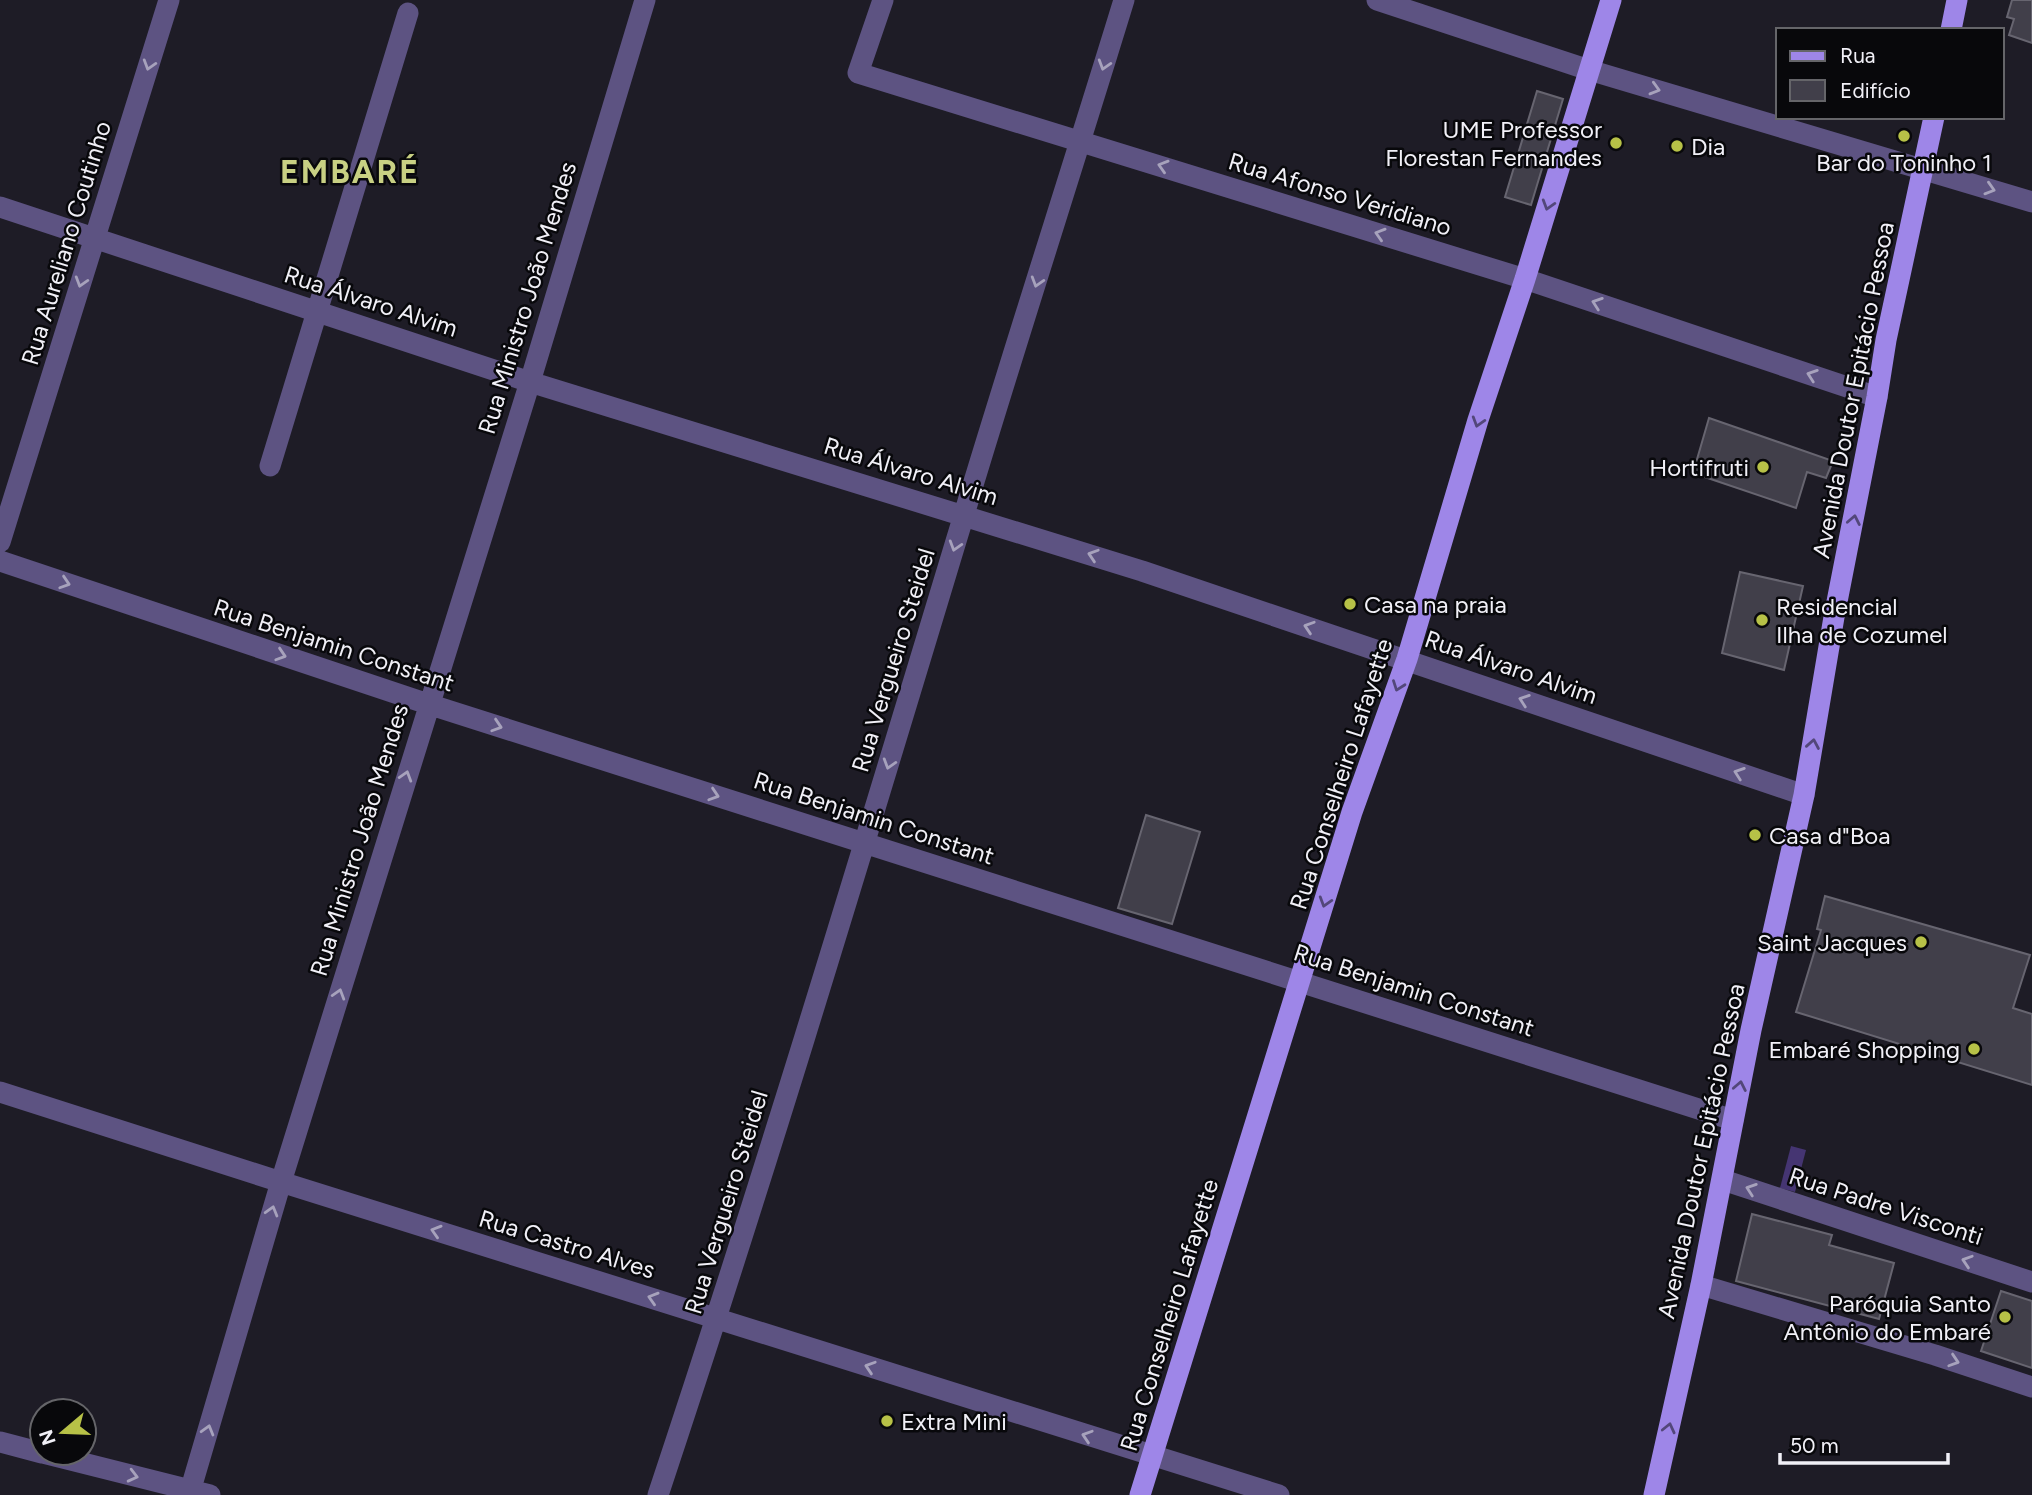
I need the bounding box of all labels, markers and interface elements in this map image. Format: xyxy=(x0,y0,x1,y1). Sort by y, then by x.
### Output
legend xyxy=(1776,28,2004,119)
text: Rua xyxy=(1840,43,1876,68)
one-way arrow xyxy=(143,58,157,71)
one-way arrow xyxy=(1098,59,1113,71)
text: Edifício xyxy=(1840,78,1911,103)
one-way arrow xyxy=(1649,80,1661,95)
place label: UME Professor Florestan Fernandes xyxy=(1385,115,1602,172)
street label: Rua Aureliano Coutinho xyxy=(15,117,117,369)
marker: Bar do Toninho 1 xyxy=(1896,128,1912,144)
place label: Dia xyxy=(1691,132,1725,161)
marker: UME Professor Florestan Fernandes xyxy=(1608,135,1624,151)
marker: Dia xyxy=(1669,138,1685,154)
street label: Rua Afonso Veridiano xyxy=(1225,146,1455,242)
place label: Bar do Toninho 1 xyxy=(1816,148,1992,177)
district label: EMBARÉ xyxy=(280,153,420,191)
street label: Rua Ministro João Mendes xyxy=(472,158,582,438)
one-way arrow xyxy=(1157,160,1169,175)
one-way arrow xyxy=(1984,180,1996,195)
one-way arrow xyxy=(1541,199,1556,211)
street label: Avenida Doutor Epitácio Pessoa xyxy=(1806,219,1900,561)
one-way arrow xyxy=(1374,228,1387,242)
street label: Rua Álvaro Alvim xyxy=(281,259,461,343)
one-way arrow xyxy=(75,276,90,288)
one-way arrow xyxy=(1030,276,1045,288)
one-way arrow xyxy=(1591,297,1603,311)
one-way arrow xyxy=(1807,369,1819,384)
one-way arrow xyxy=(1472,415,1486,427)
street label: Rua Álvaro Alvim xyxy=(820,431,1002,511)
place label: Hortifruti xyxy=(1649,453,1749,482)
marker: Hortifruti xyxy=(1755,459,1771,475)
one-way arrow xyxy=(1845,514,1860,526)
one-way arrow xyxy=(948,540,963,552)
street label: Rua Vergueiro Steidel xyxy=(845,545,941,775)
one-way arrow xyxy=(1087,549,1099,564)
one-way arrow xyxy=(58,575,70,589)
place label: Casa na praia xyxy=(1364,590,1507,619)
street label: Rua Benjamin Constant xyxy=(210,592,458,698)
place label: Residencial Ilha de Cozumel xyxy=(1776,592,1948,649)
marker: Casa na praia xyxy=(1342,596,1358,612)
marker: Residencial Ilha de Cozumel xyxy=(1754,612,1770,628)
one-way arrow xyxy=(1303,621,1315,635)
street label: Rua Álvaro Alvim xyxy=(1421,624,1601,710)
street label: Rua Conselheiro Lafayette xyxy=(1283,635,1399,913)
one-way arrow xyxy=(274,647,286,661)
one-way arrow xyxy=(1392,680,1406,692)
one-way arrow xyxy=(1519,694,1531,708)
street label: Rua Ministro João Mendes xyxy=(304,700,414,980)
one-way arrow xyxy=(490,717,502,732)
one-way arrow xyxy=(1805,738,1820,750)
one-way arrow xyxy=(883,758,898,770)
street label: Rua Benjamin Constant xyxy=(750,765,998,871)
one-way arrow xyxy=(1734,767,1746,781)
one-way arrow xyxy=(397,771,412,783)
one-way arrow xyxy=(707,786,719,801)
place label: Casa d"Boa xyxy=(1769,821,1890,850)
marker: Casa d"Boa xyxy=(1747,827,1763,843)
one-way arrow xyxy=(1319,895,1333,907)
place label: Saint Jacques xyxy=(1757,928,1907,957)
marker: Saint Jacques xyxy=(1913,934,1929,950)
street label: Rua Benjamin Constant xyxy=(1290,937,1538,1043)
street label: Avenida Doutor Epitácio Pessoa xyxy=(1651,981,1751,1321)
one-way arrow xyxy=(330,988,345,1000)
place label: Embaré Shopping xyxy=(1768,1035,1960,1064)
marker: Embaré Shopping xyxy=(1966,1041,1982,1057)
one-way arrow xyxy=(1732,1080,1747,1092)
street label: Rua Vergueiro Steidel xyxy=(678,1087,774,1317)
street label: Rua Padre Visconti xyxy=(1785,1161,1987,1251)
street label: Rua Conselheiro Lafayette xyxy=(1114,1175,1224,1455)
one-way arrow xyxy=(1746,1183,1758,1197)
street label: Rua Castro Alves xyxy=(476,1203,658,1285)
one-way arrow xyxy=(264,1206,279,1218)
one-way arrow xyxy=(430,1224,442,1239)
one-way arrow xyxy=(1961,1255,1973,1270)
place label: Paróquia Santo Antônio do Embaré xyxy=(1784,1289,1991,1346)
one-way arrow xyxy=(647,1292,659,1307)
marker: Paróquia Santo Antônio do Embaré xyxy=(1997,1309,2013,1325)
one-way arrow xyxy=(1948,1353,1960,1367)
one-way arrow xyxy=(864,1361,877,1375)
north arrow xyxy=(28,1397,98,1467)
place label: Extra Mini xyxy=(901,1407,1007,1436)
marker: Extra Mini xyxy=(879,1413,895,1429)
one-way arrow xyxy=(1661,1422,1675,1434)
scale bar xyxy=(1780,1422,1948,1466)
one-way arrow xyxy=(200,1424,214,1436)
text: N xyxy=(34,1427,61,1448)
one-way arrow xyxy=(1081,1430,1093,1444)
text: 50 m xyxy=(1790,1433,1839,1458)
one-way arrow xyxy=(127,1468,139,1482)

